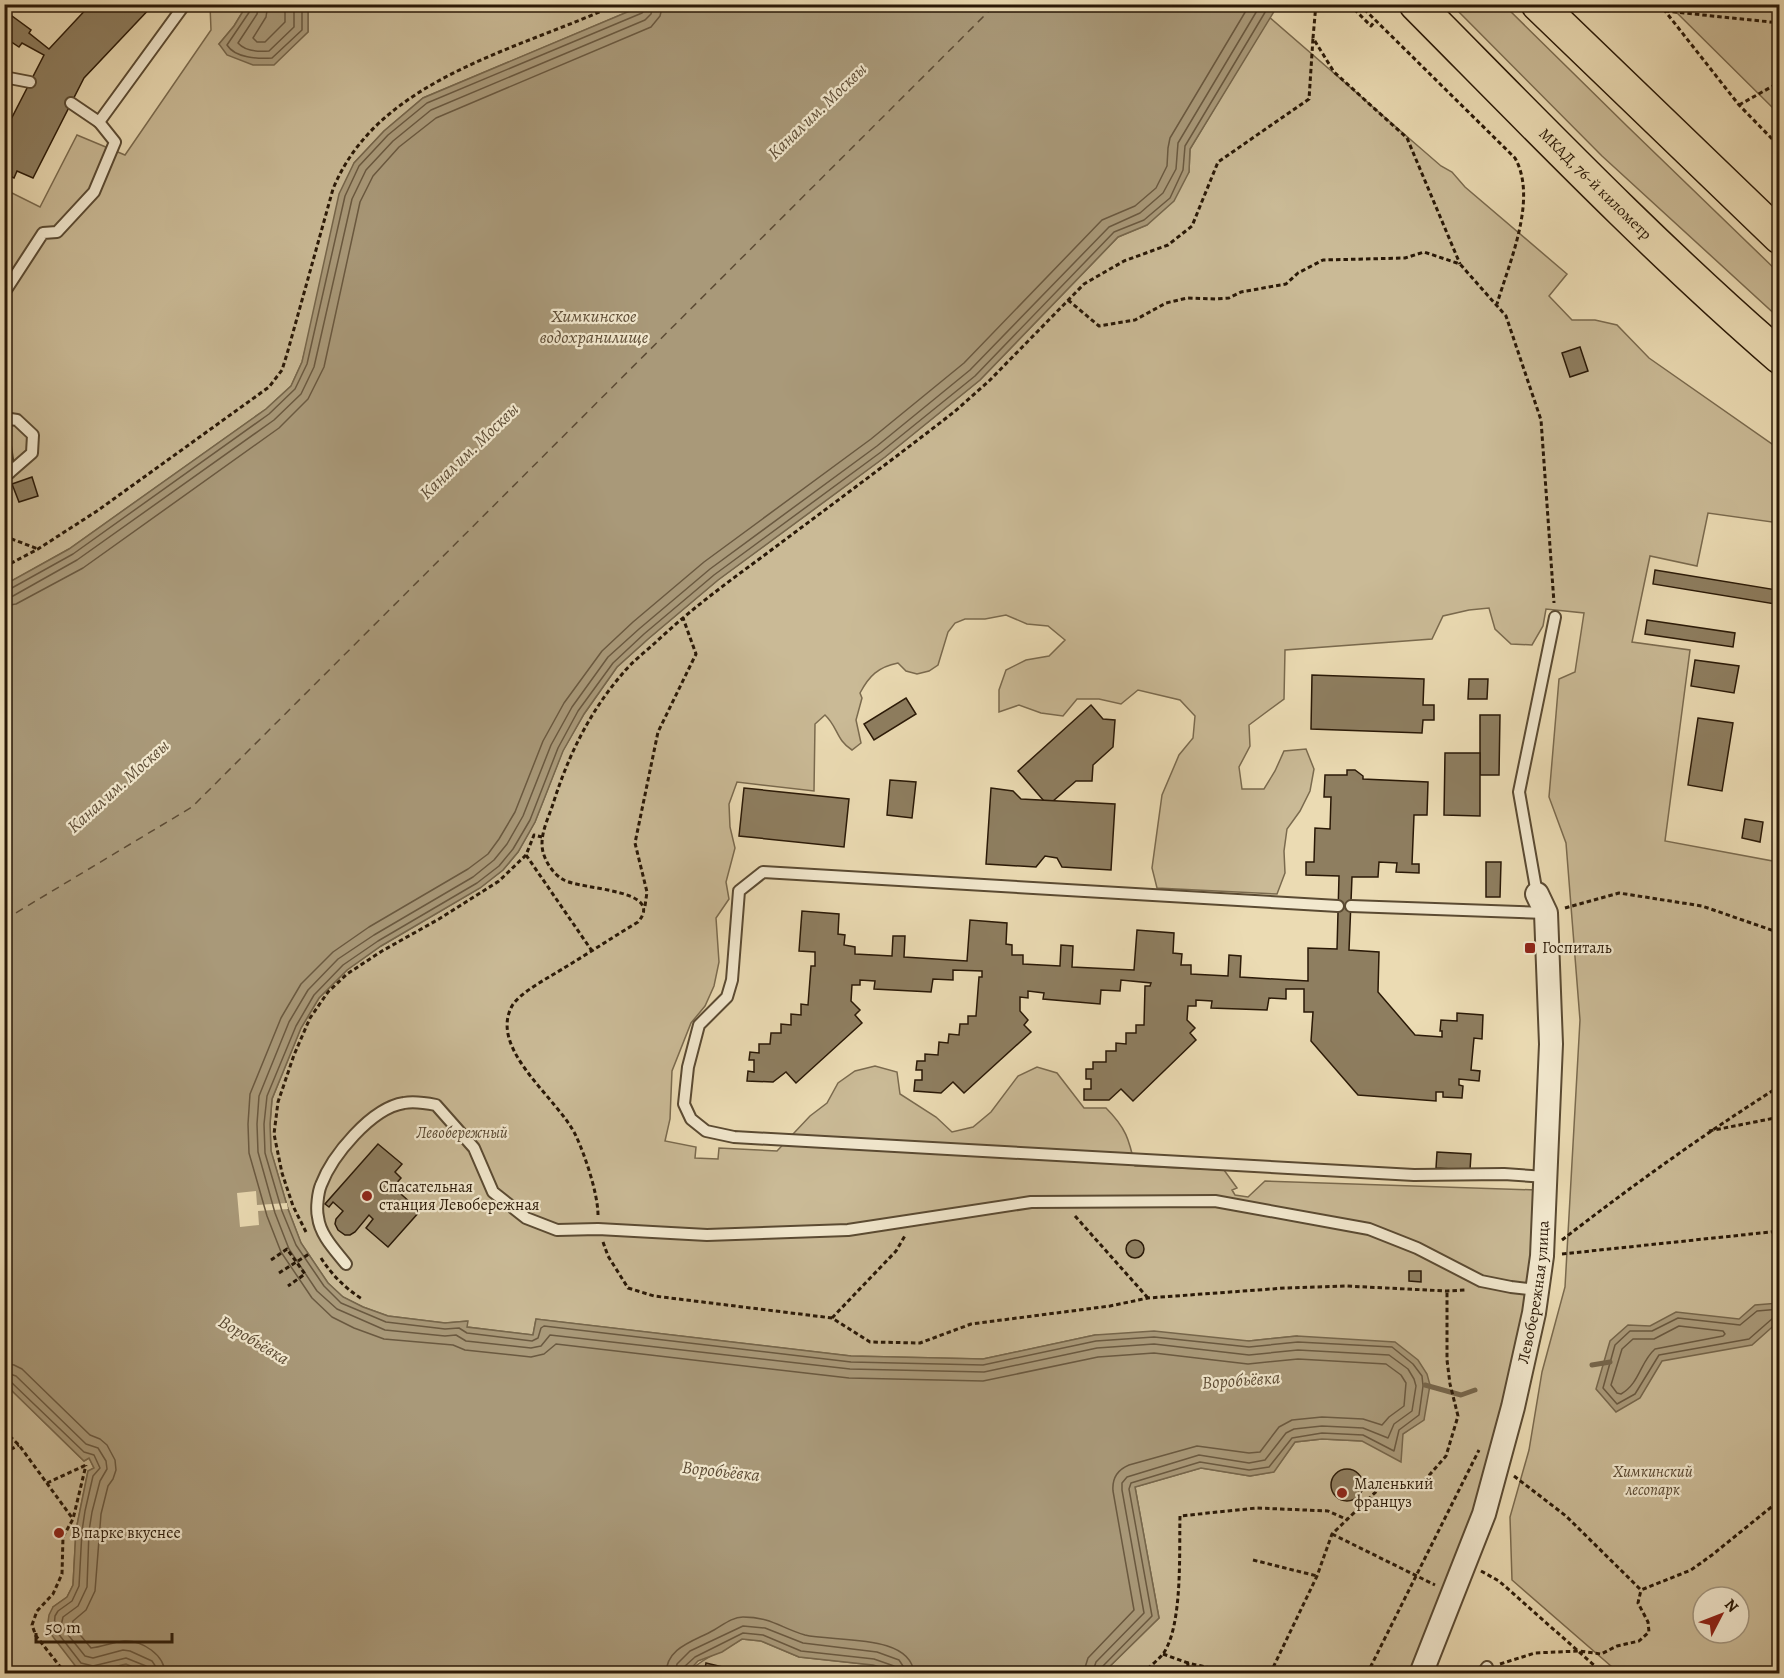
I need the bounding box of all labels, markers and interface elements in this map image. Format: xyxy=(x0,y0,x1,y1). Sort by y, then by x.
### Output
water label: Канал им. Москвы xyxy=(762,57,872,164)
street label: МКАД, 76-й километр xyxy=(1534,123,1657,245)
water label: Химкинское водохранилище xyxy=(540,304,649,349)
water label: Канал им. Москвы xyxy=(414,397,524,504)
water label: Канал им. Москвы xyxy=(62,734,174,838)
place label: Госпиталь xyxy=(1542,937,1612,959)
marker: Госпиталь xyxy=(1523,941,1537,955)
park label: Левобережный xyxy=(415,1122,508,1144)
place label: Спасательная станция Левобережная xyxy=(379,1176,540,1216)
marker: Спасательная станция Левобережная xyxy=(360,1189,374,1203)
street label: Левобережная улица xyxy=(1512,1219,1555,1366)
water label: Воробьёвка xyxy=(214,1310,294,1370)
water label: Воробьёвка xyxy=(1201,1365,1281,1395)
water label: Воробьёвка xyxy=(681,1455,761,1487)
park label: Химкинский лесопарк xyxy=(1612,1461,1693,1501)
place label: Маленький француз xyxy=(1354,1473,1433,1513)
marker: Маленький француз xyxy=(1335,1486,1349,1500)
place label: В парке вкуснее xyxy=(71,1522,181,1544)
marker: В парке вкуснее xyxy=(52,1526,66,1540)
north arrow xyxy=(1691,1585,1751,1645)
text: N xyxy=(1719,1594,1744,1618)
scale bar xyxy=(36,1606,172,1644)
text: 50 m xyxy=(45,1615,81,1639)

